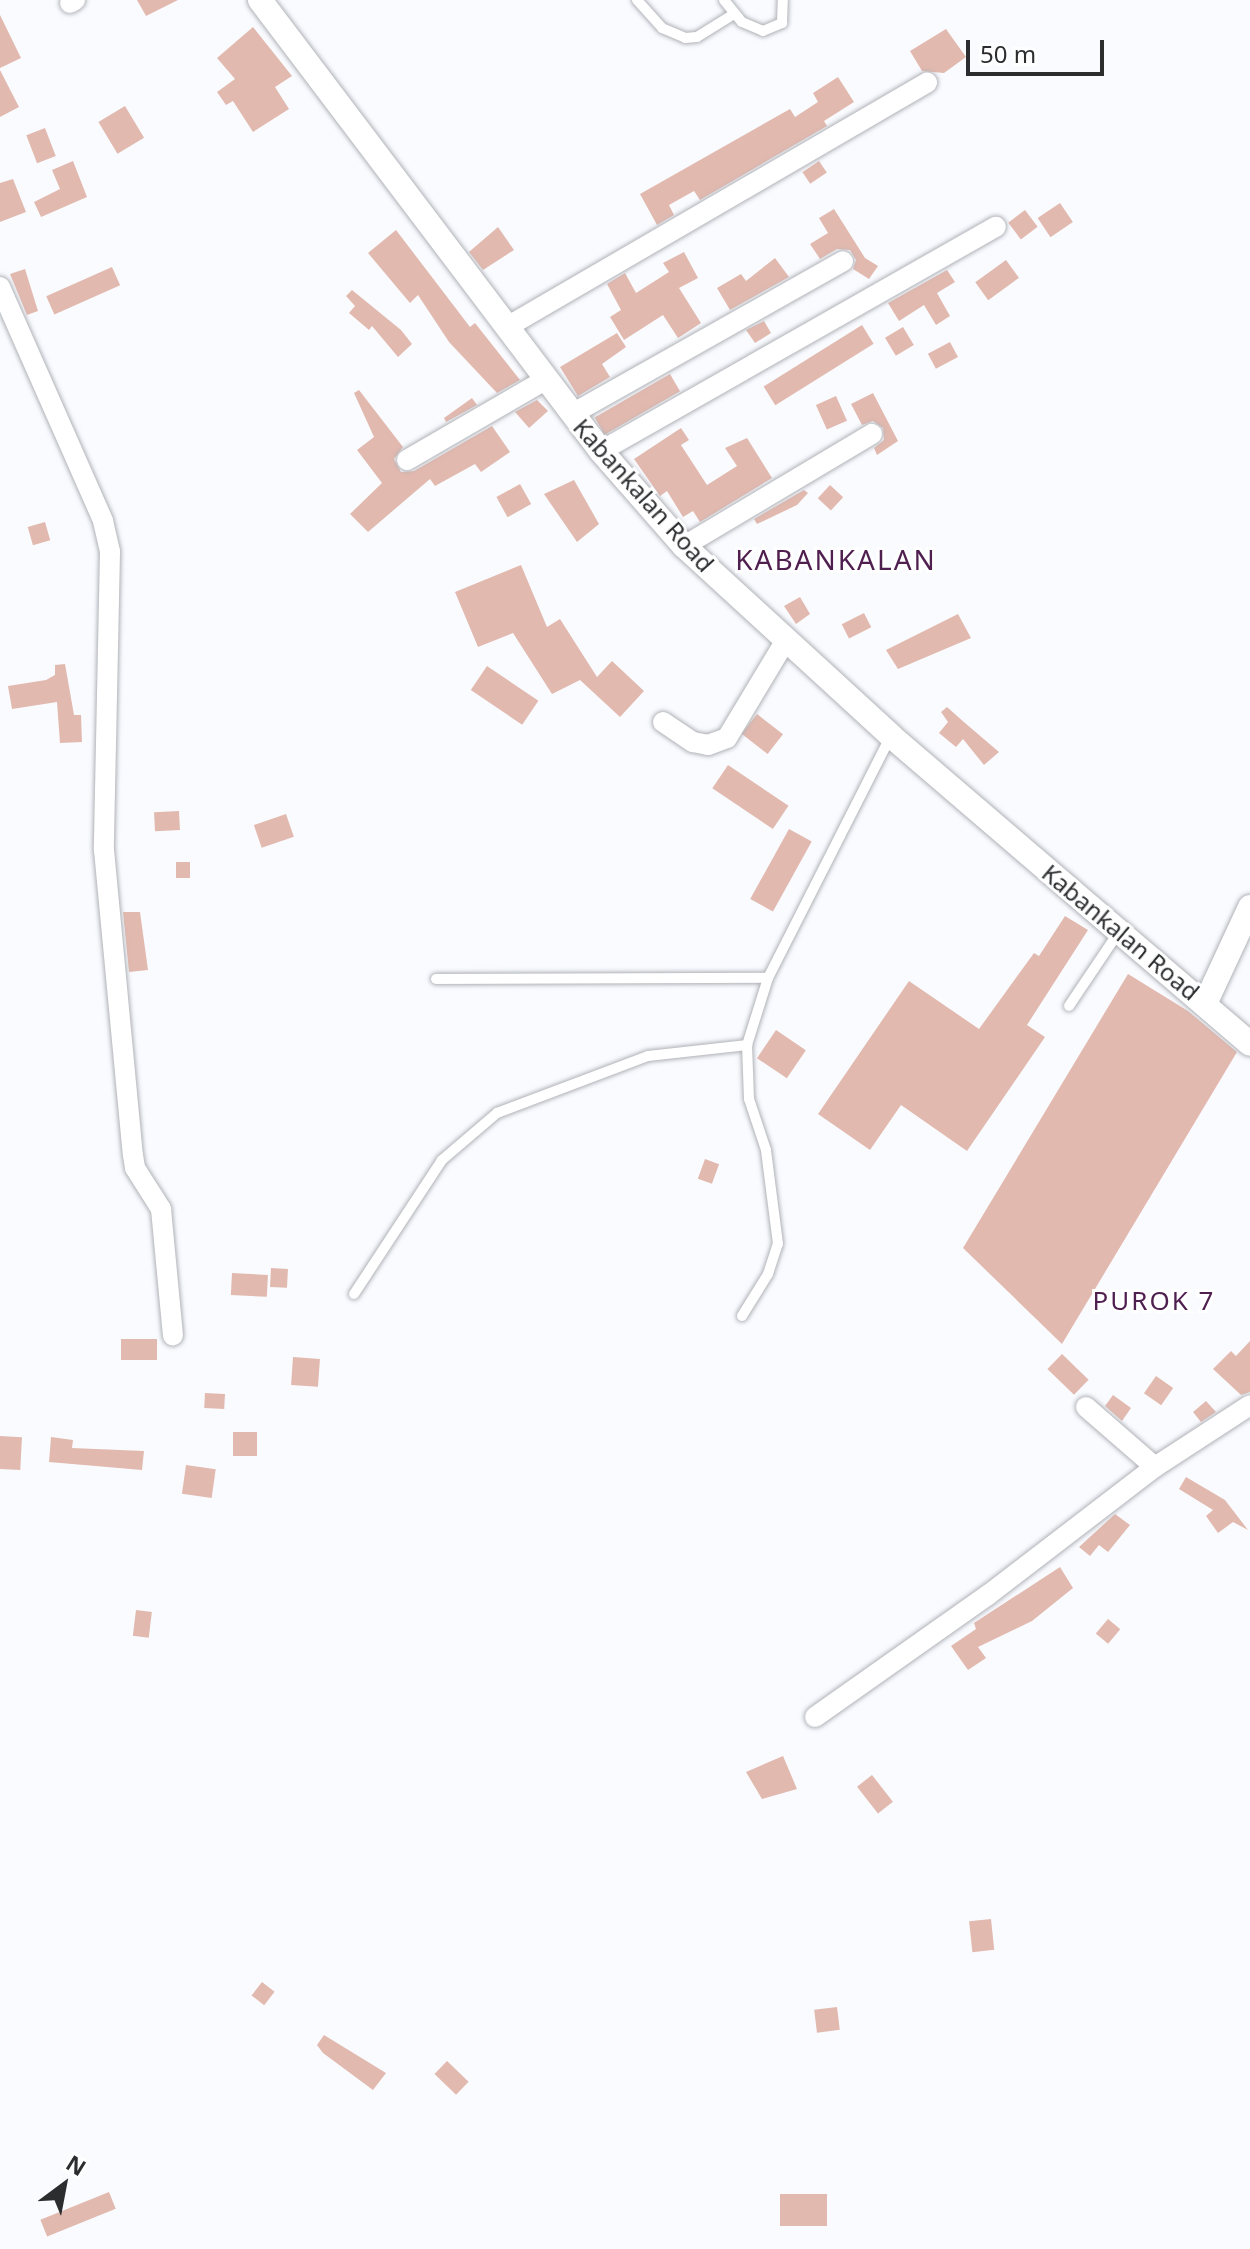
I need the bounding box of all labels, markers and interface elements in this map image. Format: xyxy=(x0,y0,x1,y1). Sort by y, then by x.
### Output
scale bar xyxy=(970,24,1108,74)
text: 50 m xyxy=(980,37,1036,70)
street label: Kabankalan Road xyxy=(568,413,720,577)
district label: KABANKALAN xyxy=(735,542,937,576)
street label: Kabankalan Road xyxy=(1037,858,1205,1006)
district label: PUROK 7 xyxy=(1093,1285,1215,1317)
north arrow xyxy=(24,2145,104,2225)
text: N xyxy=(61,2147,92,2182)

